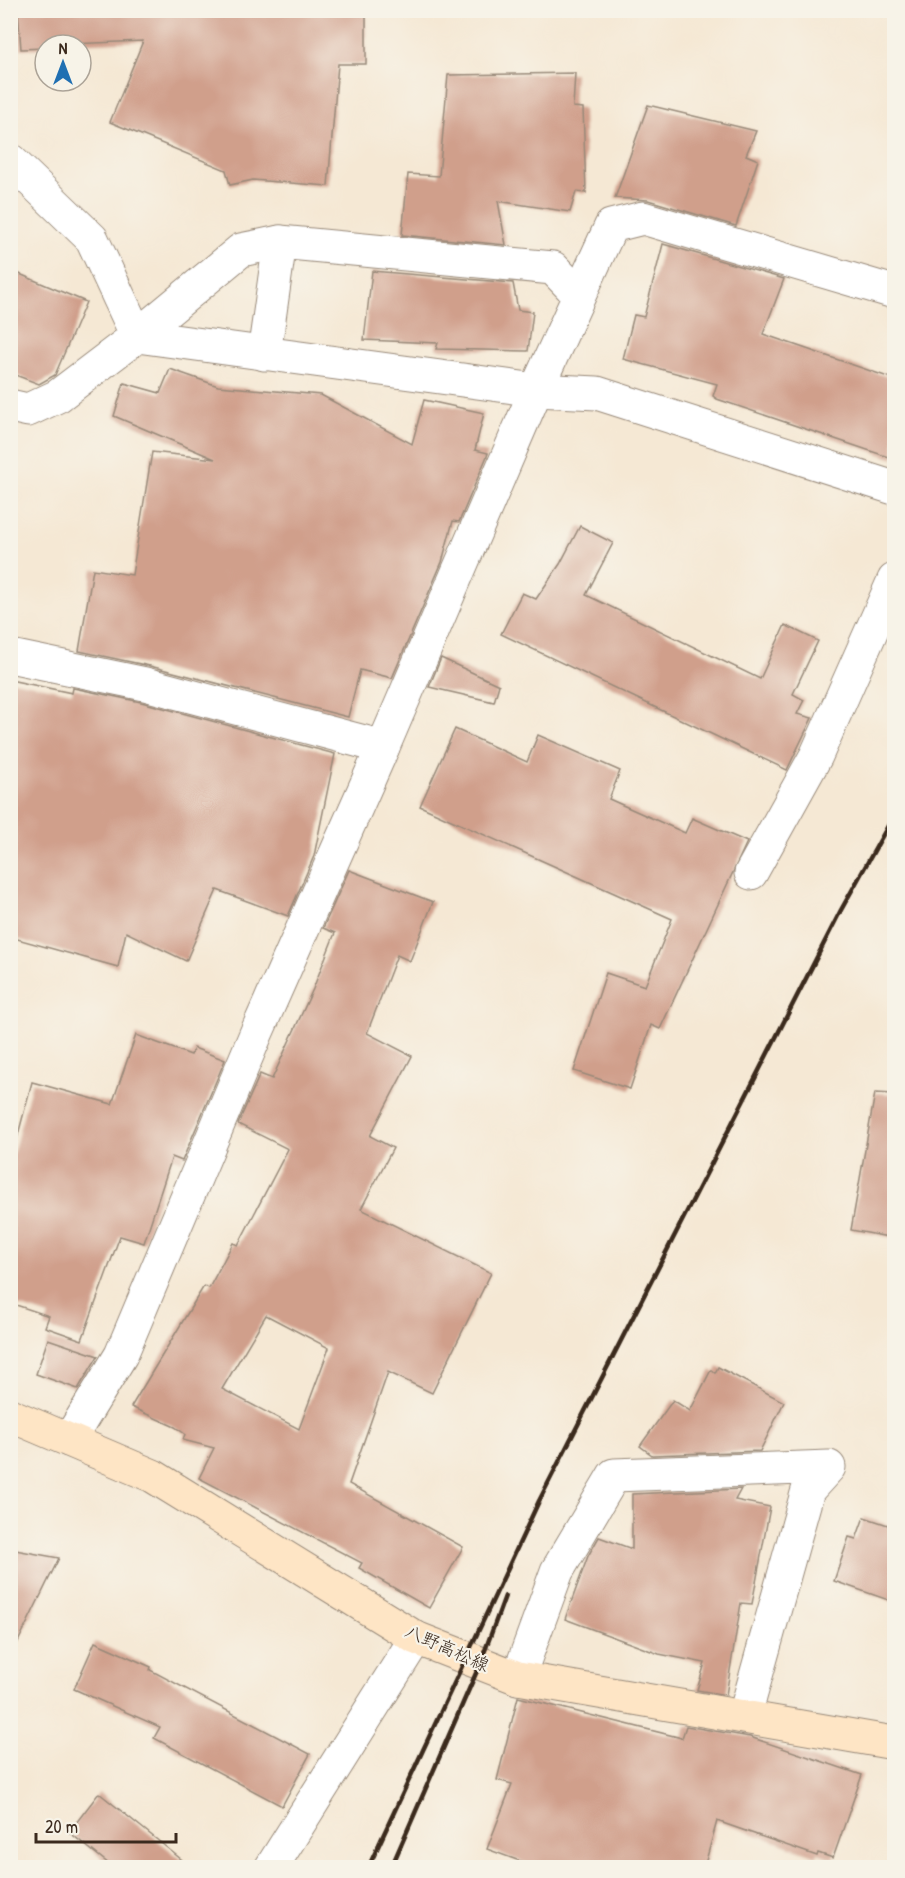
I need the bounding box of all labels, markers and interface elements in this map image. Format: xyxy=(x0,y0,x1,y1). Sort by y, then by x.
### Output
north arrow xyxy=(33,33,93,93)
text: N xyxy=(59,37,68,59)
street label: 八野高松線 xyxy=(401,1618,493,1677)
scale bar xyxy=(36,1806,176,1844)
text: 20 m xyxy=(45,1814,78,1839)

